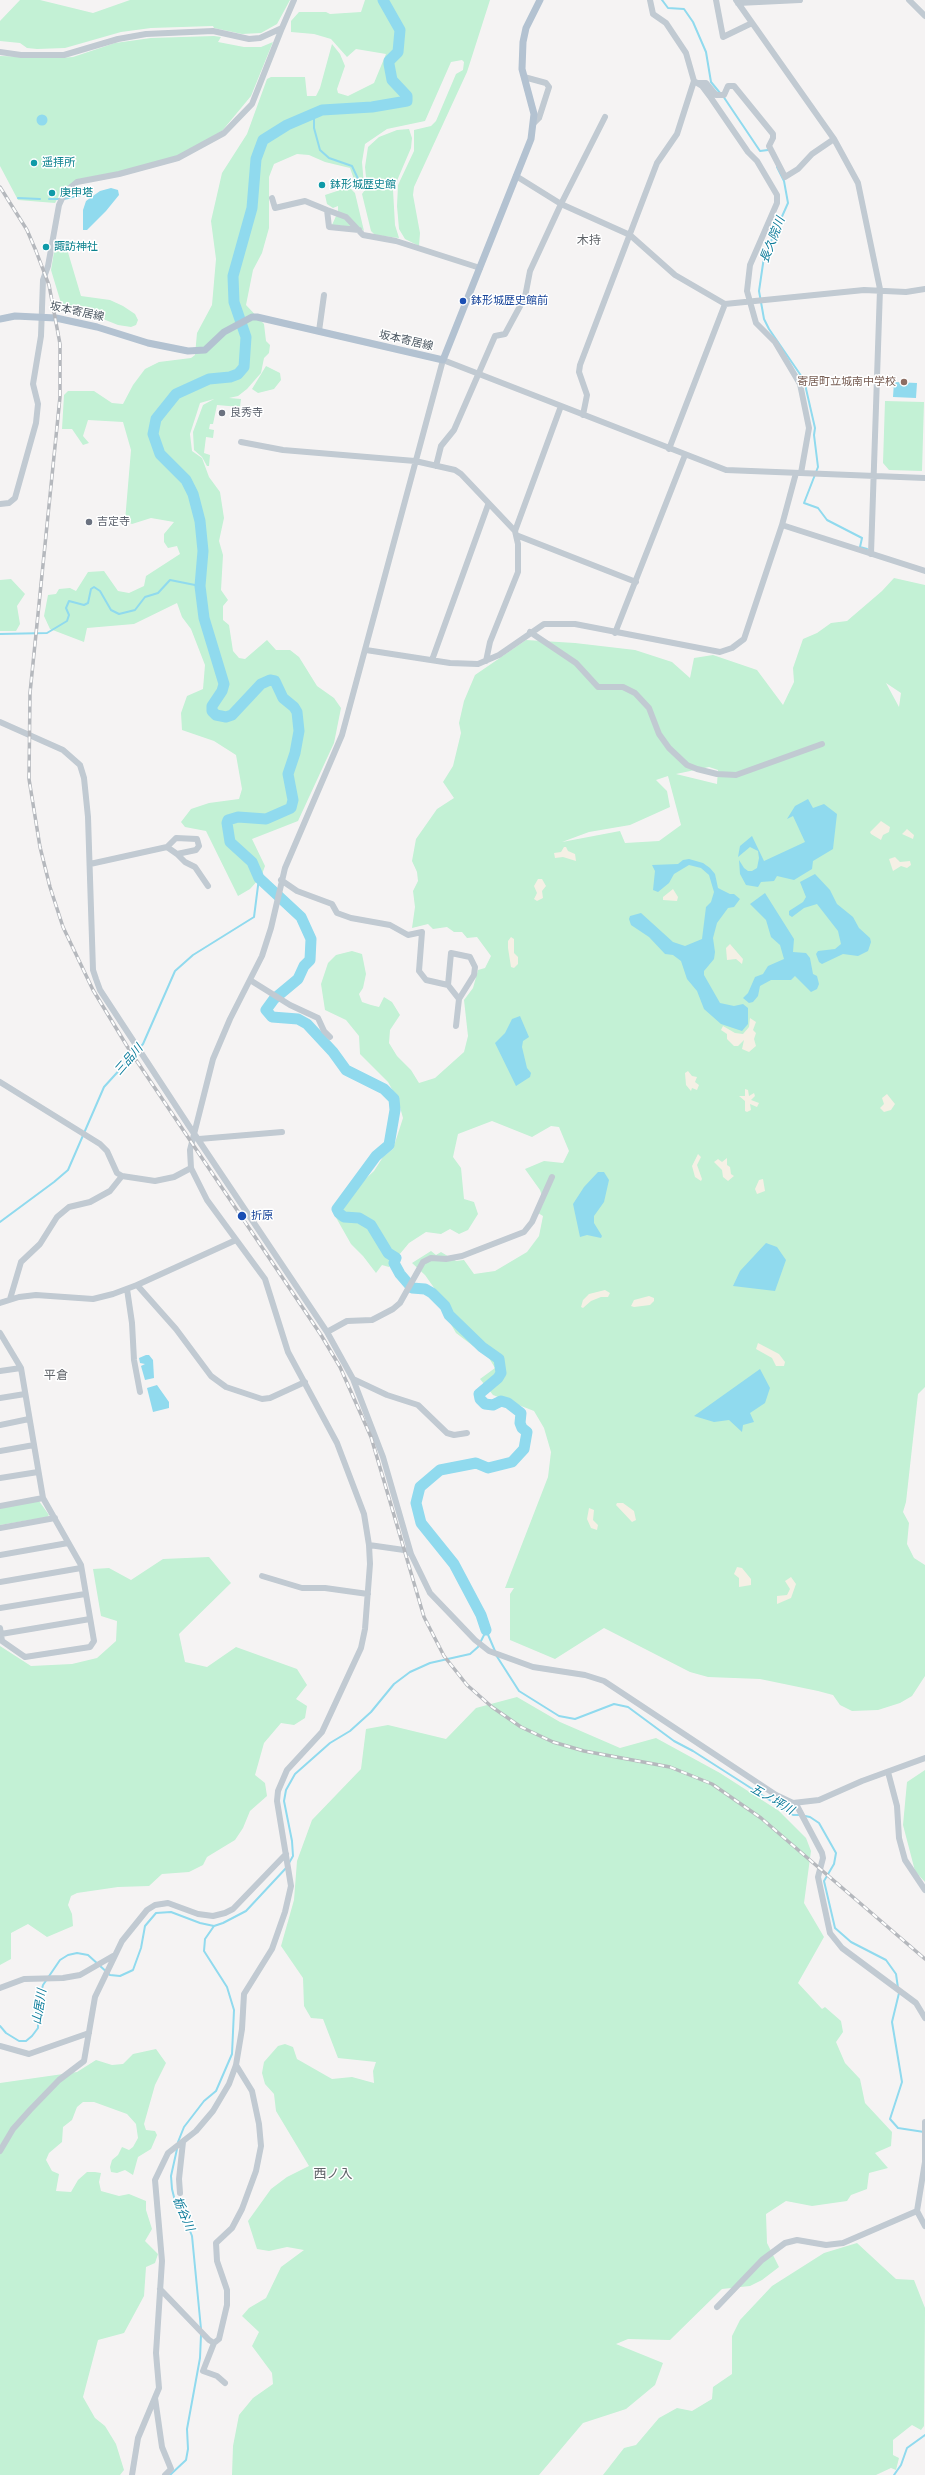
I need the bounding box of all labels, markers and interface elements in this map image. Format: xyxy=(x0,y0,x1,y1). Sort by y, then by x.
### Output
place label: 遥拝所 xyxy=(42,156,75,170)
marker: 遥拝所 xyxy=(29,158,39,168)
place label: 鉢形城歴史館 xyxy=(330,178,396,192)
marker: 鉢形城歴史館 xyxy=(317,180,327,190)
place label: 庚申塔 xyxy=(60,186,93,200)
marker: 庚申塔 xyxy=(47,188,57,198)
water label: 長久院川 xyxy=(758,215,788,265)
district label: 木持 xyxy=(577,234,601,248)
place label: 諏訪神社 xyxy=(54,240,98,254)
marker: 諏訪神社 xyxy=(41,242,51,252)
place label: 鉢形城歴史館前 xyxy=(471,294,548,308)
marker: 鉢形城歴史館前 xyxy=(458,296,468,306)
street label: 坂本寄居線 xyxy=(49,300,105,324)
street label: 坂本寄居線 xyxy=(378,328,434,354)
place label: 寄居町立城南中学校 xyxy=(797,375,896,389)
marker: 寄居町立城南中学校 xyxy=(899,377,909,387)
place label: 良秀寺 xyxy=(230,406,263,420)
marker: 良秀寺 xyxy=(217,408,227,418)
place label: 吉定寺 xyxy=(97,515,130,529)
marker: 吉定寺 xyxy=(84,517,94,527)
water label: 三品川 xyxy=(112,1042,146,1078)
place label: 折原 xyxy=(251,1209,273,1223)
marker: 折原 xyxy=(236,1210,248,1222)
district label: 平倉 xyxy=(44,1369,68,1383)
water label: 五ノ坪川 xyxy=(748,1782,796,1818)
water label: 山居川 xyxy=(30,1988,50,2026)
district label: 西ノ入 xyxy=(314,2167,352,2183)
water label: 栃谷川 xyxy=(169,2195,197,2233)

